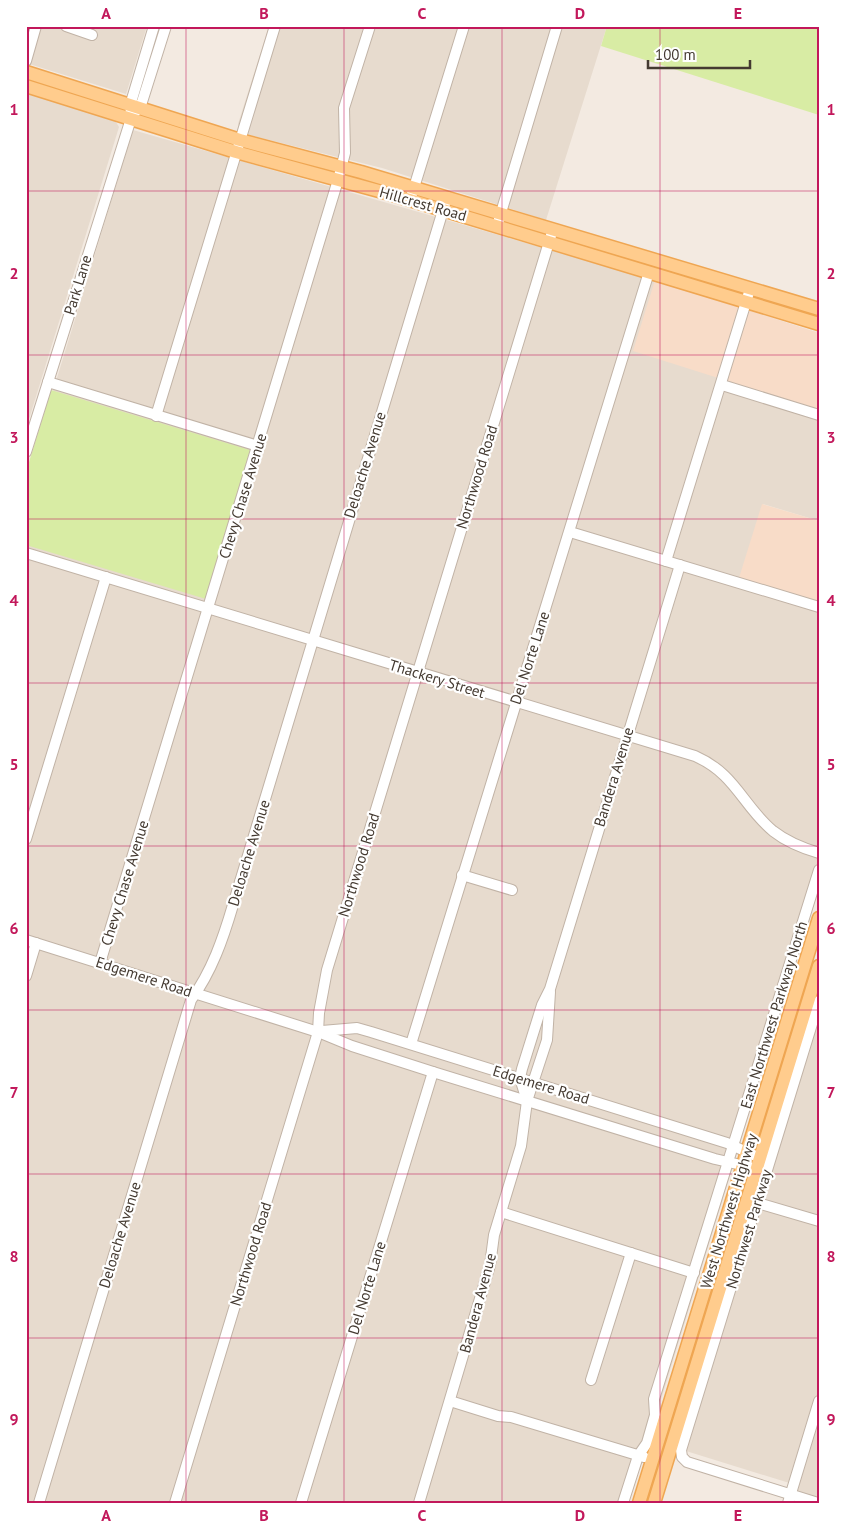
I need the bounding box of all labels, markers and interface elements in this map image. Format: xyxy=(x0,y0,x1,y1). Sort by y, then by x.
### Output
text: A xyxy=(101,3,111,23)
text: B xyxy=(259,3,269,23)
text: C xyxy=(418,3,427,23)
text: D xyxy=(575,3,585,23)
text: E xyxy=(734,3,742,23)
scale bar xyxy=(648,38,750,70)
text: 100 m xyxy=(655,45,696,64)
text: 1 xyxy=(9,99,19,119)
text: 1 xyxy=(826,99,836,119)
street label: Hillcrest Road xyxy=(377,182,469,225)
street label: Park Lane xyxy=(59,252,96,317)
text: 2 xyxy=(9,263,19,283)
text: 2 xyxy=(826,263,836,283)
street label: Deloache Avenue xyxy=(339,409,390,520)
street label: Northwood Road xyxy=(452,423,501,531)
text: 3 xyxy=(9,427,19,447)
text: 3 xyxy=(826,427,836,447)
street label: Chevy Chase Avenue xyxy=(214,431,271,561)
text: 4 xyxy=(9,590,19,610)
text: 4 xyxy=(826,590,836,610)
street label: Del Norte Lane xyxy=(506,609,554,707)
street label: Thackery Street xyxy=(387,655,487,702)
street label: Bandera Avenue xyxy=(589,725,638,829)
text: 5 xyxy=(9,754,19,774)
text: 5 xyxy=(826,754,836,774)
street label: Deloache Avenue xyxy=(223,797,274,908)
street label: Northwood Road xyxy=(334,811,383,919)
street label: Chevy Chase Avenue xyxy=(96,818,153,948)
text: 6 xyxy=(9,918,19,938)
text: 6 xyxy=(826,918,836,938)
street label: East Northwest Parkway North xyxy=(736,919,811,1111)
street label: Edgemere Road xyxy=(94,952,195,1001)
street label: Edgemere Road xyxy=(491,1061,592,1108)
text: 7 xyxy=(9,1082,19,1102)
text: 7 xyxy=(826,1082,836,1102)
street label: West Northwest Highway xyxy=(696,1131,761,1291)
street label: Northwest Parkway xyxy=(721,1167,776,1291)
street label: Deloache Avenue xyxy=(94,1179,145,1290)
street label: Northwood Road xyxy=(226,1200,275,1308)
street label: Del Norte Lane xyxy=(343,1239,390,1337)
text: 8 xyxy=(9,1246,19,1266)
text: 8 xyxy=(826,1246,836,1266)
street label: Bandera Avenue xyxy=(455,1251,500,1355)
text: 9 xyxy=(9,1409,19,1429)
text: 9 xyxy=(826,1409,836,1429)
text: A xyxy=(101,1505,111,1525)
text: B xyxy=(259,1505,269,1525)
text: C xyxy=(418,1505,427,1525)
text: D xyxy=(575,1505,585,1525)
text: E xyxy=(734,1505,742,1525)

